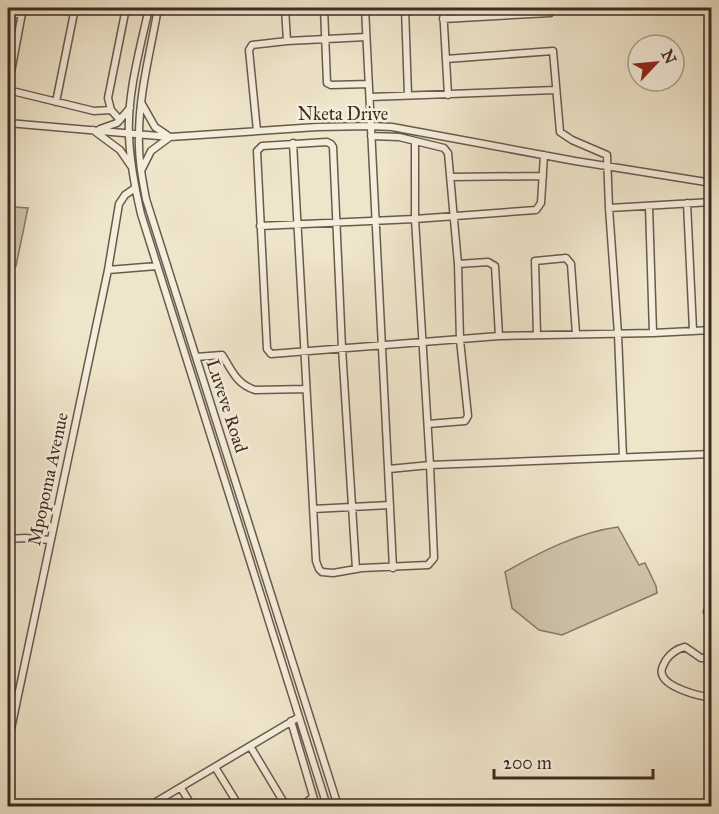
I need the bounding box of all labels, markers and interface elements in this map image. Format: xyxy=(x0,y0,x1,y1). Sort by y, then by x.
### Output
north arrow xyxy=(626,33,686,93)
text: N xyxy=(658,46,681,67)
street label: Nketa Drive xyxy=(298,103,388,125)
street label: Luveve Road xyxy=(202,357,252,455)
street label: Mpopoma Avenue xyxy=(23,410,73,548)
scale bar xyxy=(494,742,653,780)
text: 200 m xyxy=(503,752,552,774)

